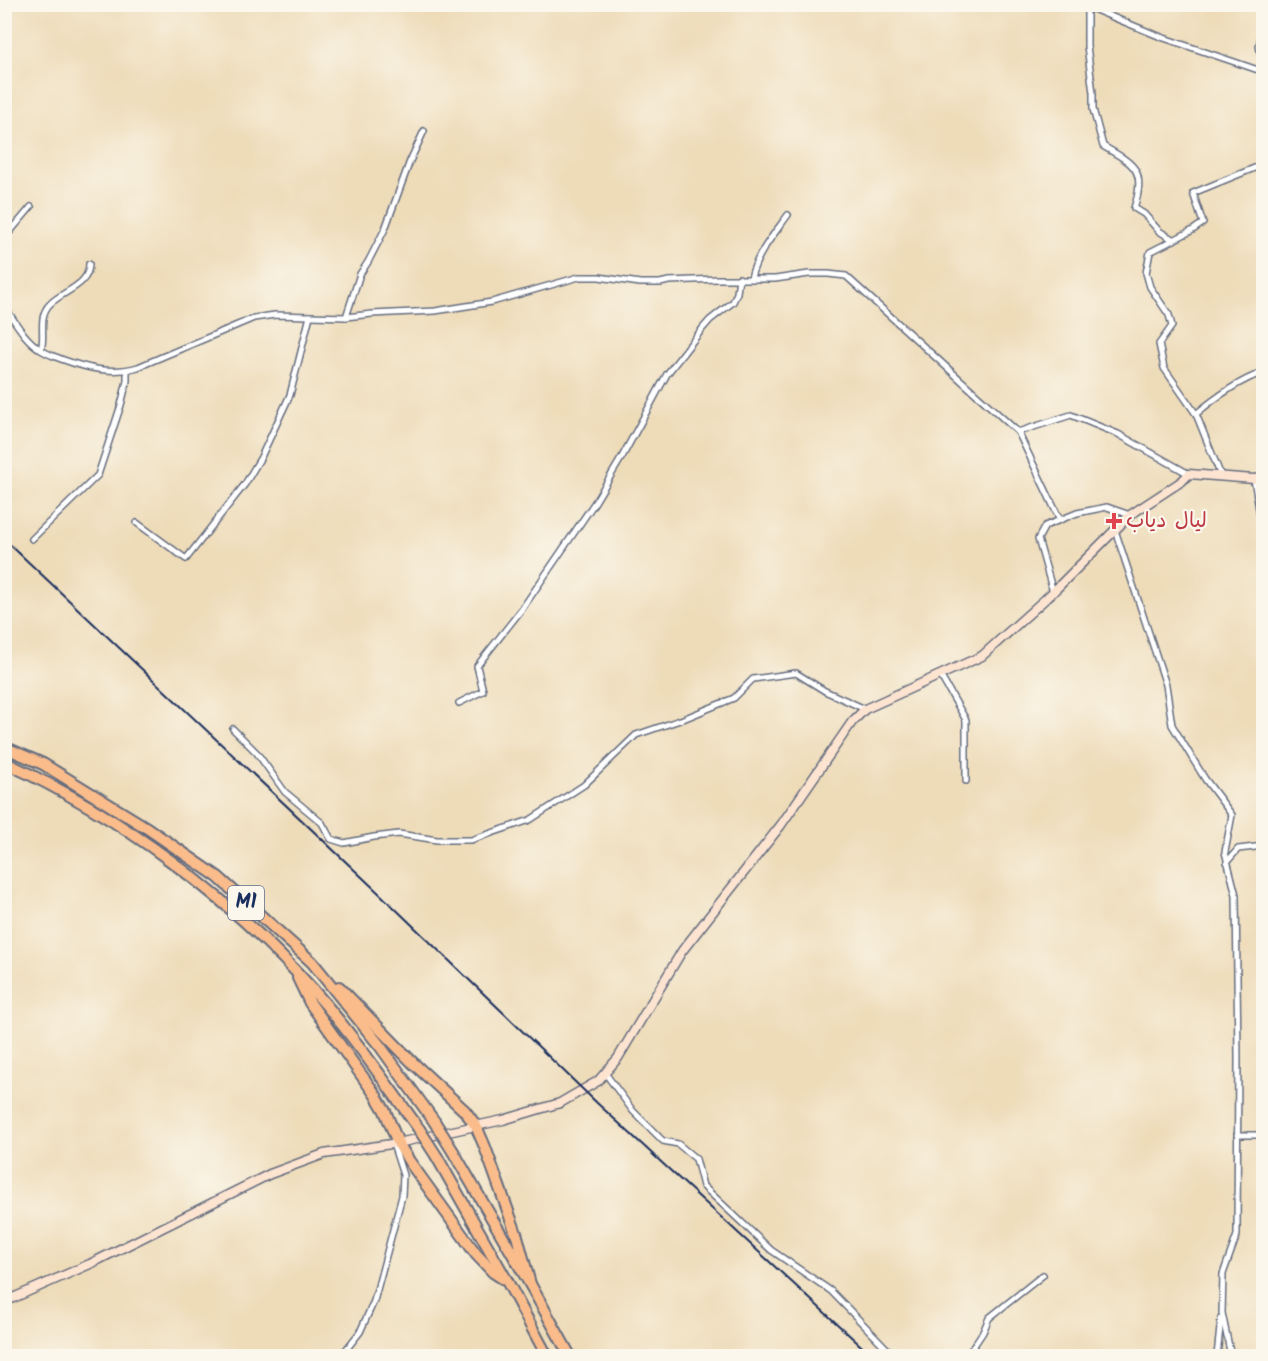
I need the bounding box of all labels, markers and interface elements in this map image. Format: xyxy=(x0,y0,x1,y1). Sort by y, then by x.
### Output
place label: ليال دياب xyxy=(1126,505,1207,538)
marker: ليال دياب xyxy=(1107,514,1121,528)
road number: M1 xyxy=(228,886,264,920)

